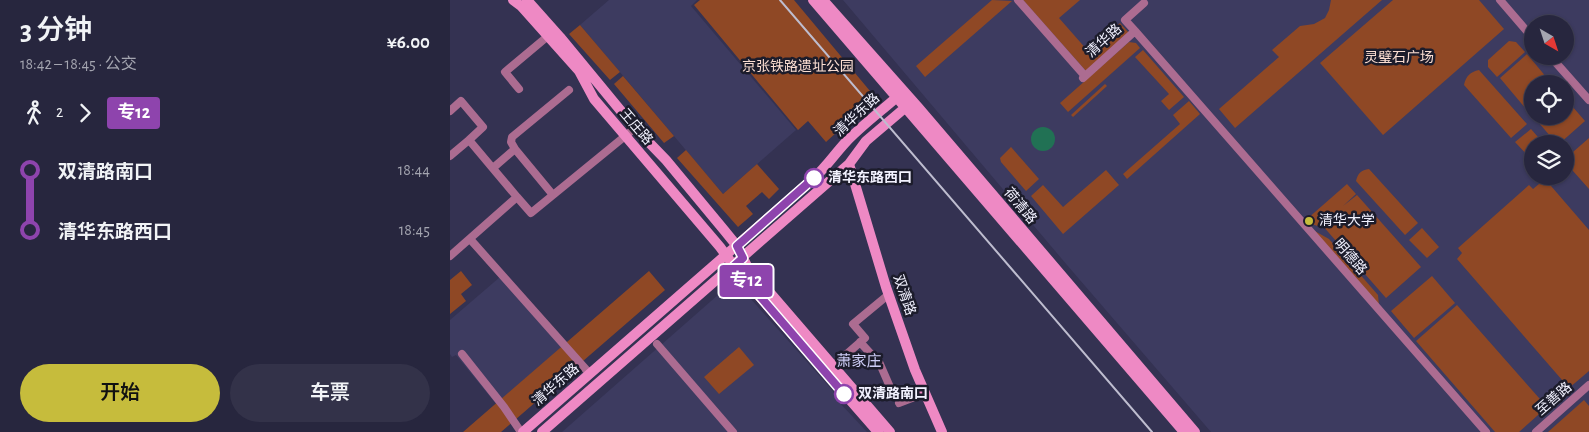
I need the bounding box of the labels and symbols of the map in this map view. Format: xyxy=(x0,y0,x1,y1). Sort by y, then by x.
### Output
north arrow xyxy=(1524,15,1574,65)
street label: 清华路 xyxy=(1082,20,1124,60)
park label: 灵璧石广场 xyxy=(1364,50,1434,65)
park label: 京张铁路遗址公园 xyxy=(742,59,854,74)
street label: 清华东路 xyxy=(830,89,882,139)
street label: 王庄路 xyxy=(617,106,656,147)
marker: 清华东路西口 xyxy=(804,168,824,188)
place label: 清华东路西口 xyxy=(828,169,912,185)
street label: 荷清路 xyxy=(1001,185,1040,227)
place label: 清华大学 xyxy=(1319,212,1375,228)
marker: 清华大学 xyxy=(1303,215,1315,227)
street label: 明德路 xyxy=(1331,235,1371,277)
line badge: 专12 xyxy=(717,265,775,297)
street label: 双清路 xyxy=(891,273,918,317)
district label: 萧家庄 xyxy=(836,353,882,369)
street label: 清华东路 xyxy=(529,360,582,409)
street label: 至善路 xyxy=(1533,379,1574,418)
marker: 双清路南口 xyxy=(834,384,854,404)
place label: 双清路南口 xyxy=(858,386,928,401)

